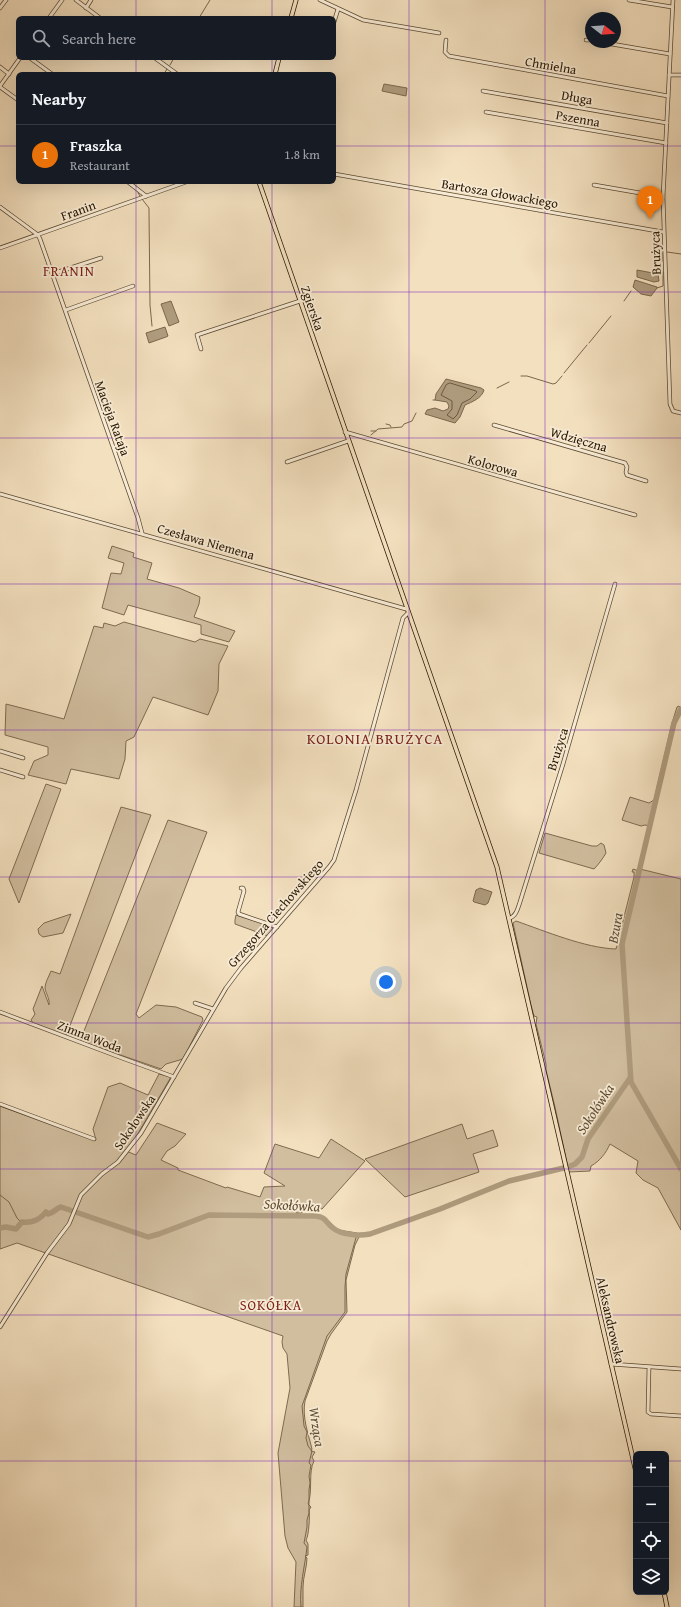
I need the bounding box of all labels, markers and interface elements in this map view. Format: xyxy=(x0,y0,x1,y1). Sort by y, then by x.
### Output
north arrow xyxy=(585,12,621,48)
search box xyxy=(16,16,336,60)
icon: search xyxy=(30,27,52,49)
text: Search here xyxy=(62,28,136,49)
street label: Chmielna xyxy=(524,52,579,79)
street label: Długa xyxy=(560,85,595,110)
text: Nearby xyxy=(32,86,86,111)
street label: Pszenna xyxy=(554,105,602,132)
text: Fraszka xyxy=(70,135,122,156)
text: 1 xyxy=(42,145,48,164)
text: 1.8 km xyxy=(284,145,320,164)
text: Restaurant xyxy=(70,156,130,175)
street label: Bartosza Głowackiego xyxy=(440,174,560,213)
pin: 1 xyxy=(637,186,663,219)
street label: Franin xyxy=(58,195,99,226)
street label: Brużyca xyxy=(645,230,666,275)
district label: FRANIN xyxy=(43,261,95,281)
street label: Zgierska xyxy=(296,283,329,334)
street label: Macieja Rataja xyxy=(90,378,135,459)
street label: Wdzięczna xyxy=(548,422,610,457)
street label: Kolorowa xyxy=(466,449,521,482)
street label: Czesława Niemena xyxy=(155,519,257,565)
street label: Brużyca xyxy=(542,725,573,773)
district label: KOLONIA BRUŻYCA xyxy=(307,728,443,749)
street label: Grzegorza Ciechowskiego xyxy=(223,855,328,972)
water label: Bzura xyxy=(602,911,628,946)
your location xyxy=(376,972,396,992)
street label: Zimna Woda xyxy=(55,1015,126,1058)
water label: Sokołówka xyxy=(571,1079,619,1138)
street label: Sokołowska xyxy=(109,1090,160,1154)
water label: Sokołówka xyxy=(263,1194,321,1216)
street label: Aleksandrowska xyxy=(591,1275,630,1366)
district label: SOKÓŁKA xyxy=(240,1295,302,1315)
water label: Wrząca xyxy=(304,1406,330,1449)
map controls xyxy=(633,1451,669,1595)
button: + xyxy=(633,1451,669,1487)
button: − xyxy=(633,1487,669,1523)
button: locate xyxy=(633,1523,669,1559)
button: layers xyxy=(633,1559,669,1595)

